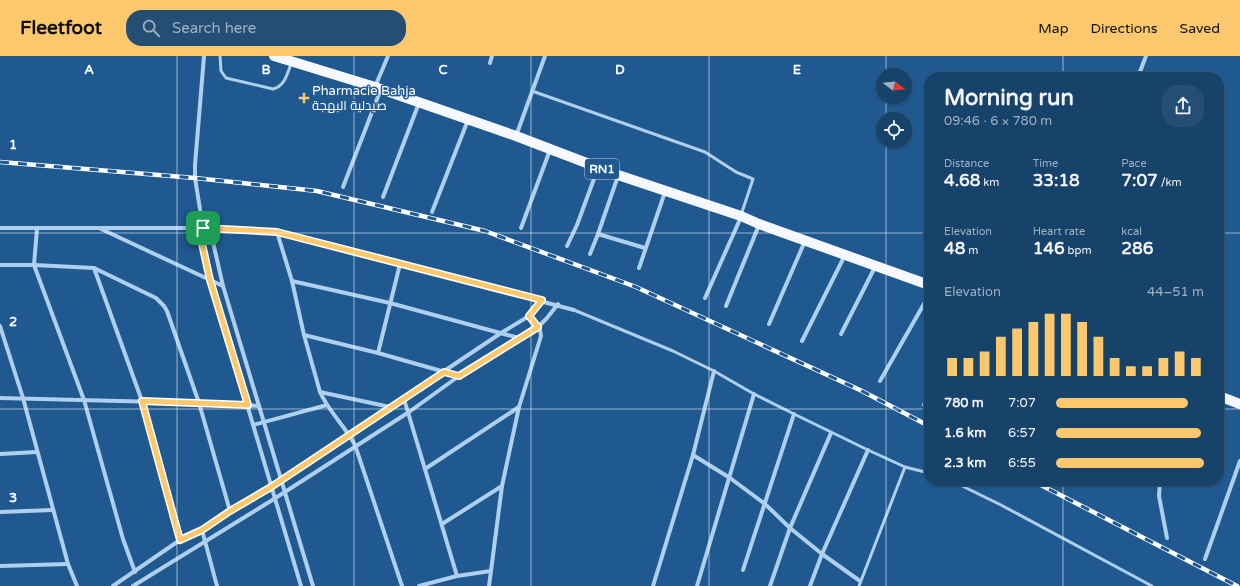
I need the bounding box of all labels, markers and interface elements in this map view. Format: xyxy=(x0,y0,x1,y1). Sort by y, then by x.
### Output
search box xyxy=(126,10,406,46)
text: Fleetfoot xyxy=(20,17,102,39)
icon: search xyxy=(140,17,162,39)
text: Search here xyxy=(172,19,256,37)
text: Map xyxy=(1038,20,1069,37)
text: Directions xyxy=(1091,20,1158,37)
text: Saved xyxy=(1180,20,1220,37)
text: A xyxy=(84,62,94,78)
text: B xyxy=(261,62,271,78)
text: C xyxy=(438,62,448,78)
text: D xyxy=(615,62,625,78)
text: E xyxy=(793,62,801,78)
north arrow xyxy=(876,68,912,104)
map controls xyxy=(876,68,912,148)
place label: Pharmacie Bahja صيدلية البهجة xyxy=(312,83,416,114)
text: Morning run xyxy=(944,85,1074,111)
button: share xyxy=(1162,85,1204,127)
marker: Pharmacie Bahja صيدلية البهجة xyxy=(299,93,309,103)
button: locate xyxy=(876,112,912,148)
text: 09:46 · 6 × 780 m xyxy=(944,113,1052,129)
text: 1 xyxy=(9,137,17,153)
text: Distance xyxy=(944,157,989,170)
text: Time xyxy=(1033,157,1058,170)
text: Pace xyxy=(1121,157,1147,170)
road number: RN1 xyxy=(585,159,619,179)
text: 4.68 xyxy=(944,170,980,191)
text: 33:18 xyxy=(1033,170,1080,191)
text: 7:07 xyxy=(1121,170,1158,191)
text: km xyxy=(980,176,999,189)
text: /km xyxy=(1158,176,1182,189)
pin xyxy=(186,211,220,245)
icon: arrive xyxy=(192,217,214,239)
text: Elevation xyxy=(944,225,992,238)
text: Heart rate xyxy=(1033,225,1085,238)
text: kcal xyxy=(1121,225,1142,238)
text: 48 xyxy=(944,238,965,259)
text: 146 xyxy=(1033,238,1065,259)
text: 286 xyxy=(1121,238,1153,259)
text: m xyxy=(965,244,978,257)
text: bpm xyxy=(1065,244,1092,257)
text: Elevation xyxy=(944,284,1001,300)
text: 44–51 m xyxy=(1147,284,1204,300)
text: 2 xyxy=(9,314,17,330)
text: 780 m xyxy=(944,395,984,411)
text: 7:07 xyxy=(1008,395,1036,411)
text: 1.6 km xyxy=(944,425,986,441)
text: 6:57 xyxy=(1008,425,1036,441)
text: 2.3 km xyxy=(944,455,986,471)
text: 6:55 xyxy=(1008,455,1036,471)
text: 3 xyxy=(9,490,17,506)

